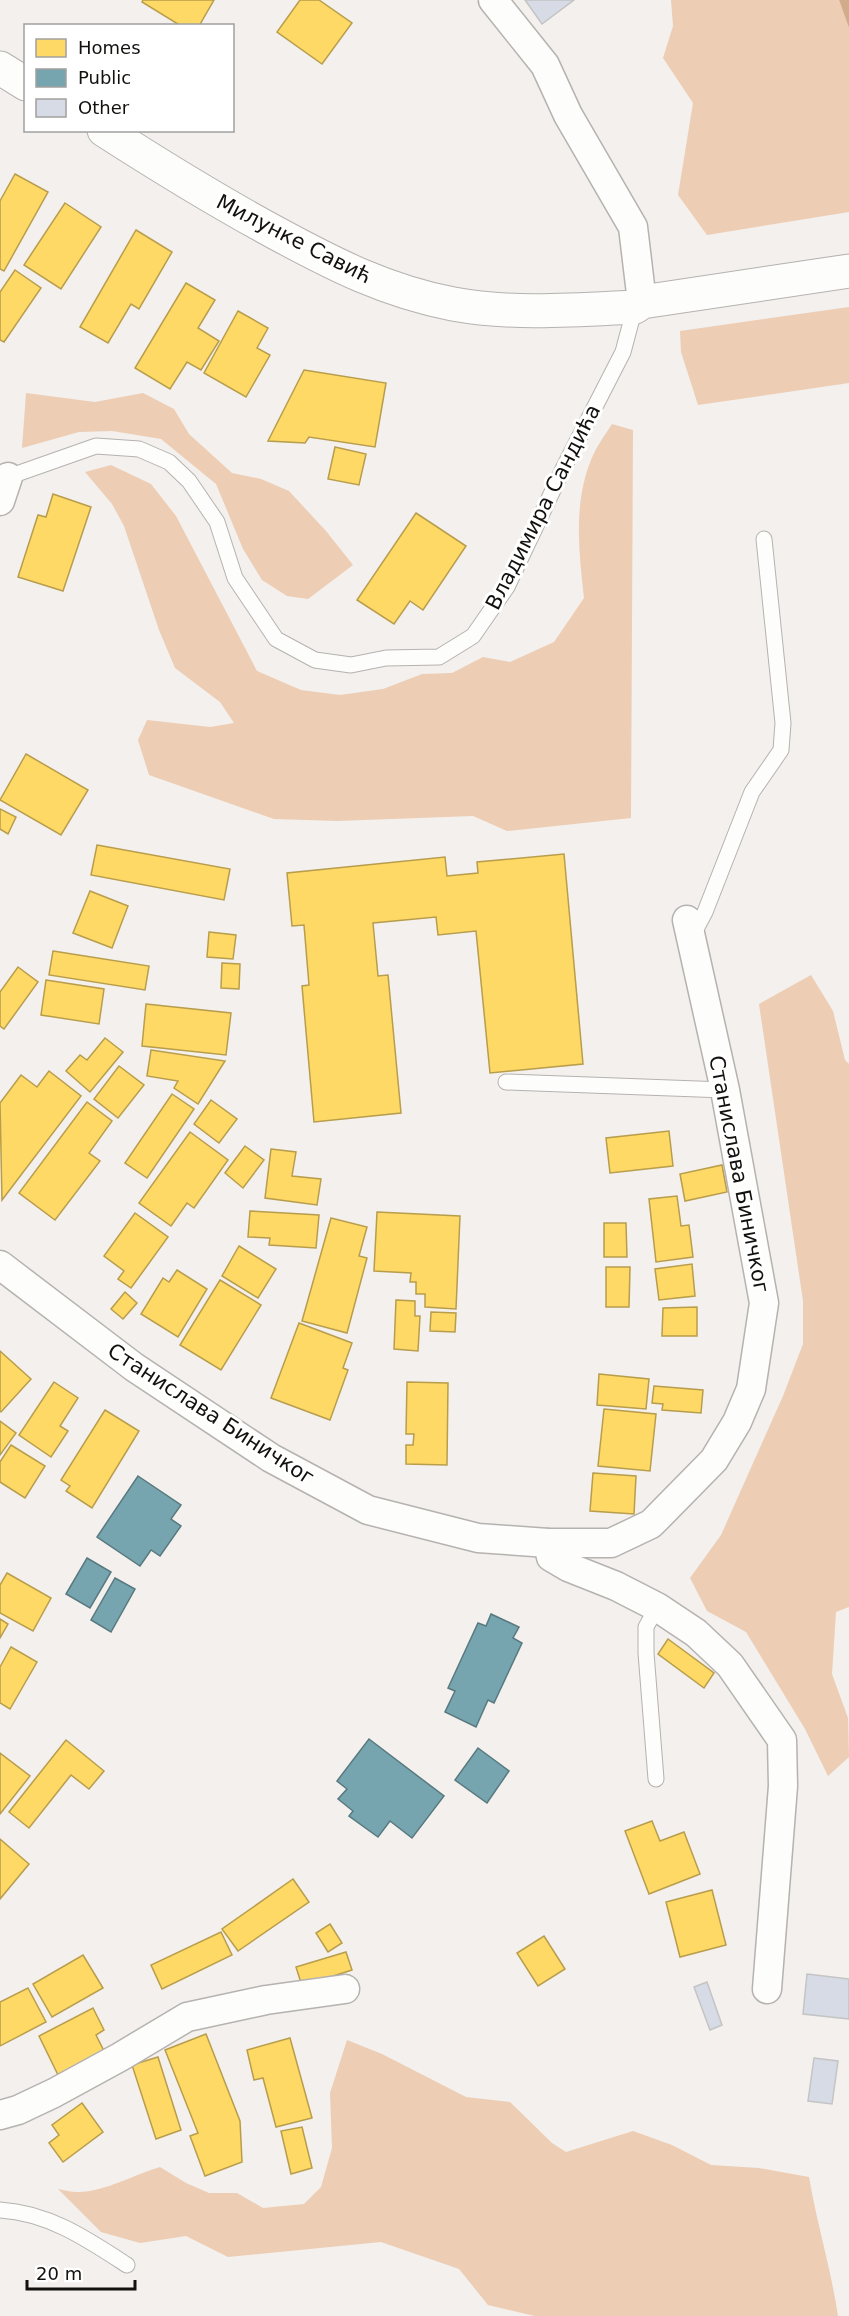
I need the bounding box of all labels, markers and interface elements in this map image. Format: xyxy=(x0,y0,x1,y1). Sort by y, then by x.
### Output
legend xyxy=(24,24,234,132)
text: Homes xyxy=(78,37,141,58)
text: Public xyxy=(78,67,131,88)
text: Other xyxy=(78,97,130,118)
street label: Милунке Савић xyxy=(212,190,376,288)
street label: Владимира Сандића xyxy=(481,400,605,614)
street label: Станислава Биничког xyxy=(704,1053,774,1295)
street label: Станислава Биничког xyxy=(103,1338,319,1490)
scale bar xyxy=(27,2253,135,2291)
text: 20 m xyxy=(36,2263,82,2284)

